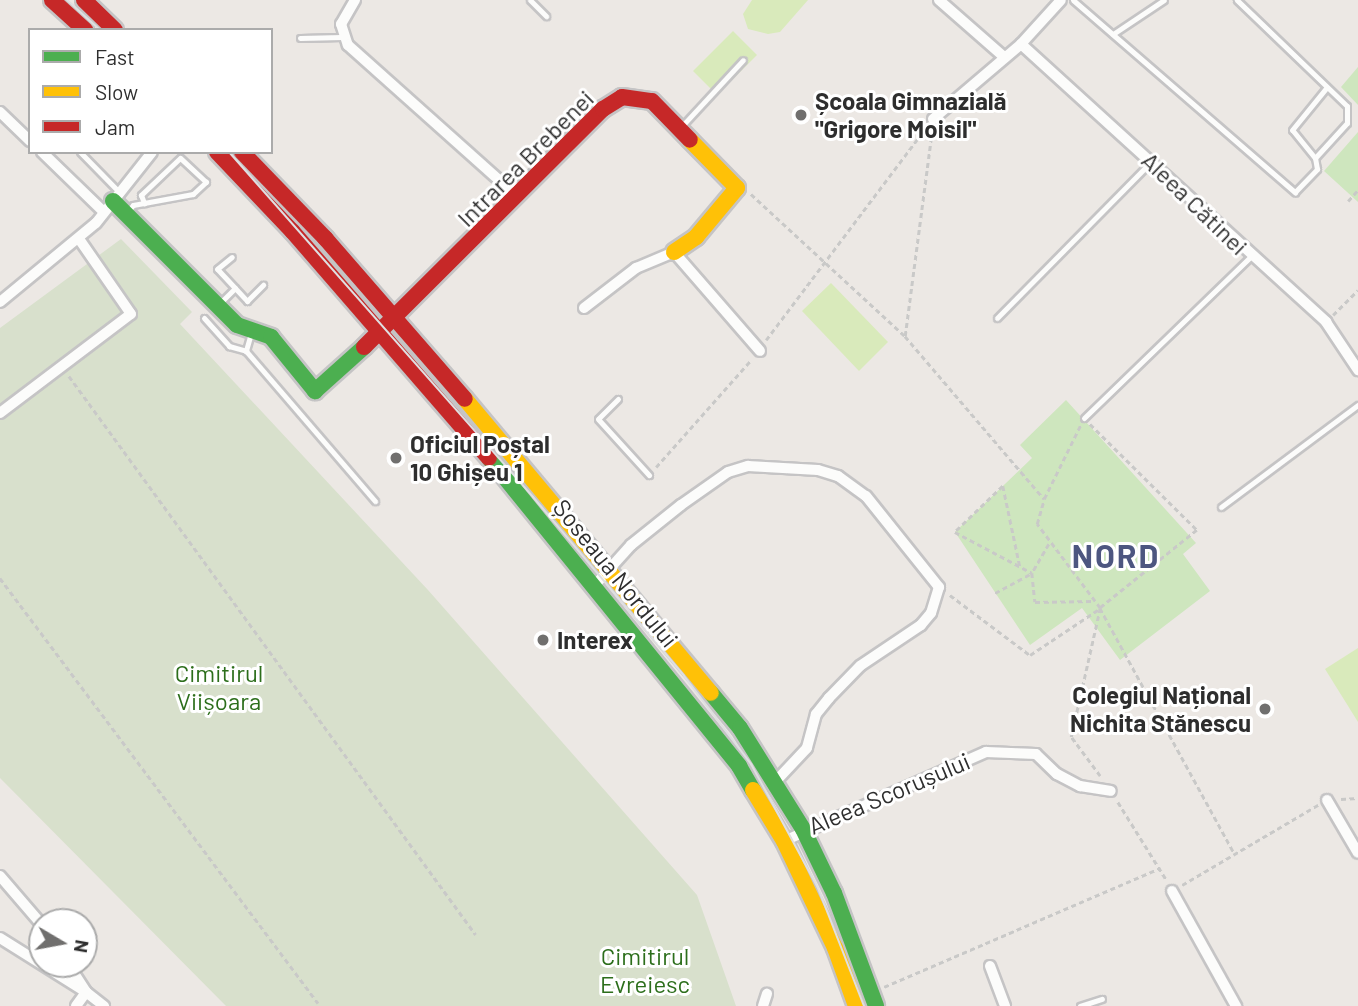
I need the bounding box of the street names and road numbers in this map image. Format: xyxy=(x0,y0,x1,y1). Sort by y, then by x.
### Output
street label: Intrarea Brebenei xyxy=(451,84,599,232)
street label: Aleea Cătinei xyxy=(1136,145,1254,261)
street label: Șoseaua Nordului xyxy=(548,493,684,653)
street label: Aleea Scorușului xyxy=(804,746,974,840)

